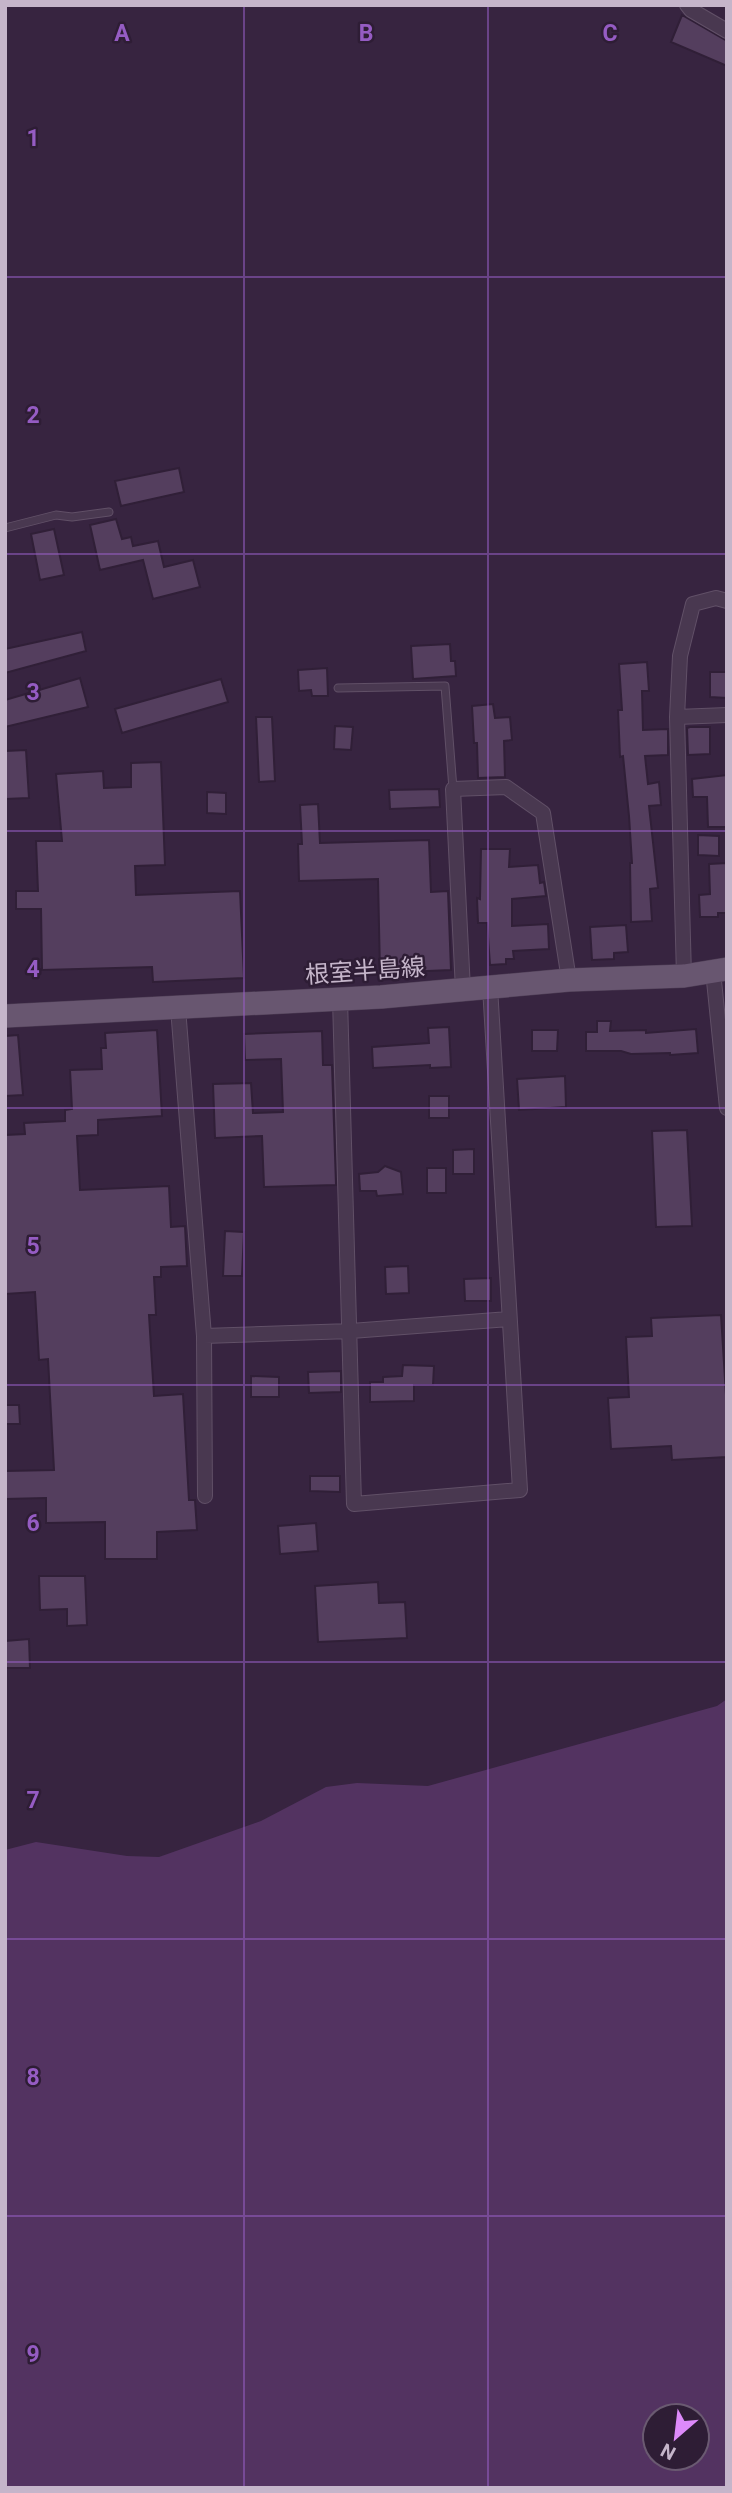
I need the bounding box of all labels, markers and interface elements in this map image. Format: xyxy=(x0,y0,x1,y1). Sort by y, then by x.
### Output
text: A xyxy=(114,20,130,47)
text: B xyxy=(359,20,373,47)
text: C xyxy=(602,20,618,47)
text: 1 xyxy=(26,125,40,152)
text: 2 xyxy=(26,402,40,429)
text: 3 xyxy=(26,679,40,706)
street label: 根室半島線 xyxy=(304,953,426,989)
text: 4 xyxy=(26,956,40,983)
text: 5 xyxy=(26,1233,40,1260)
text: 6 xyxy=(26,1510,40,1537)
text: 7 xyxy=(26,1787,40,1814)
text: 8 xyxy=(26,2064,40,2091)
text: 9 xyxy=(26,2341,40,2368)
north arrow xyxy=(641,2402,711,2472)
text: N xyxy=(657,2438,680,2465)

